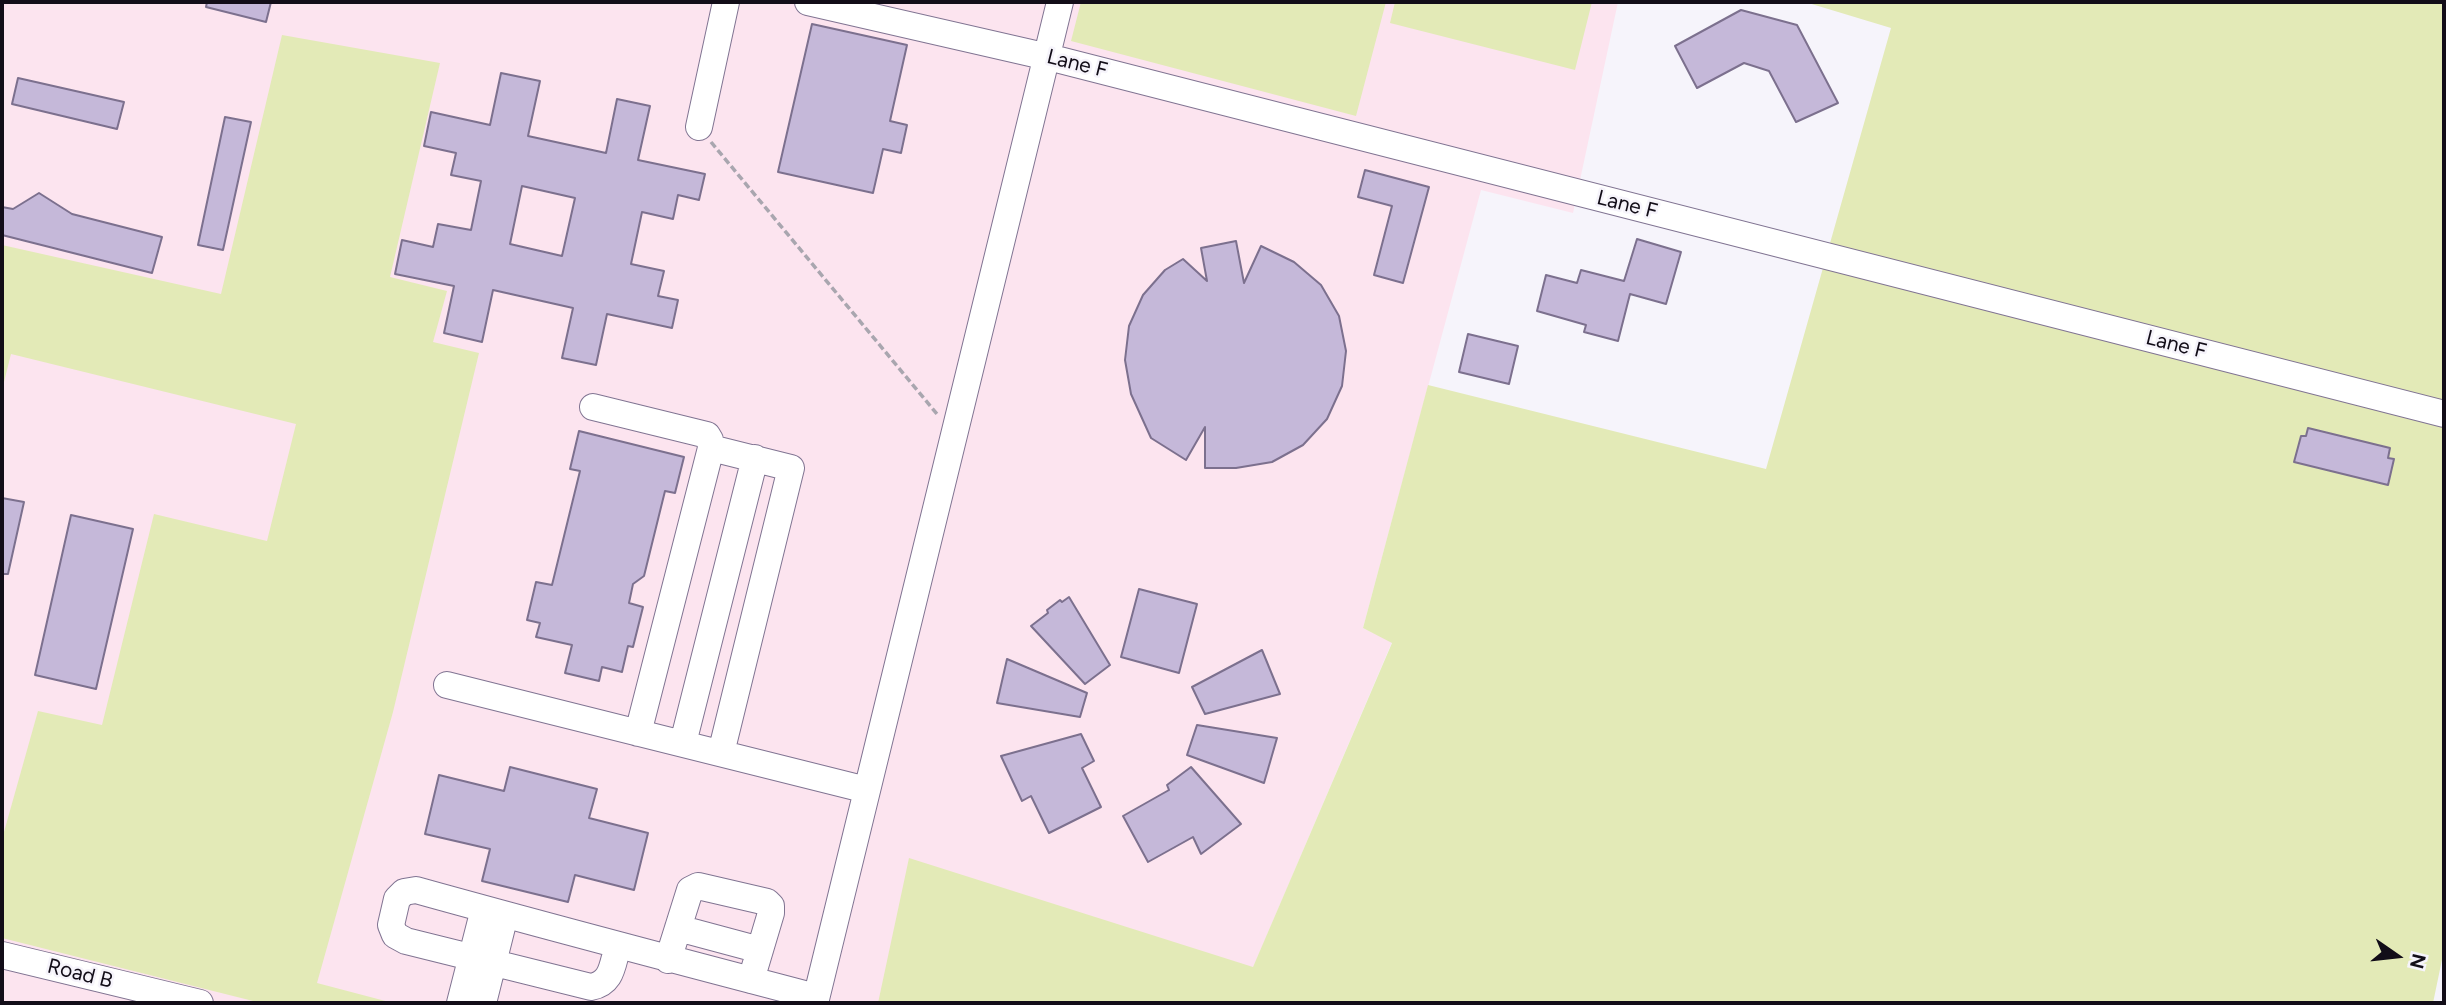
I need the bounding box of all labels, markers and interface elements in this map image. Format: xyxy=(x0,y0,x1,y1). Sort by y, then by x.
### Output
street label: Lane F xyxy=(1044,44,1110,84)
street label: Lane F xyxy=(1594,185,1660,225)
street label: Lane F xyxy=(2143,325,2209,365)
north arrow xyxy=(2362,921,2432,991)
text: N xyxy=(2405,951,2431,971)
street label: Road B xyxy=(45,954,115,994)

